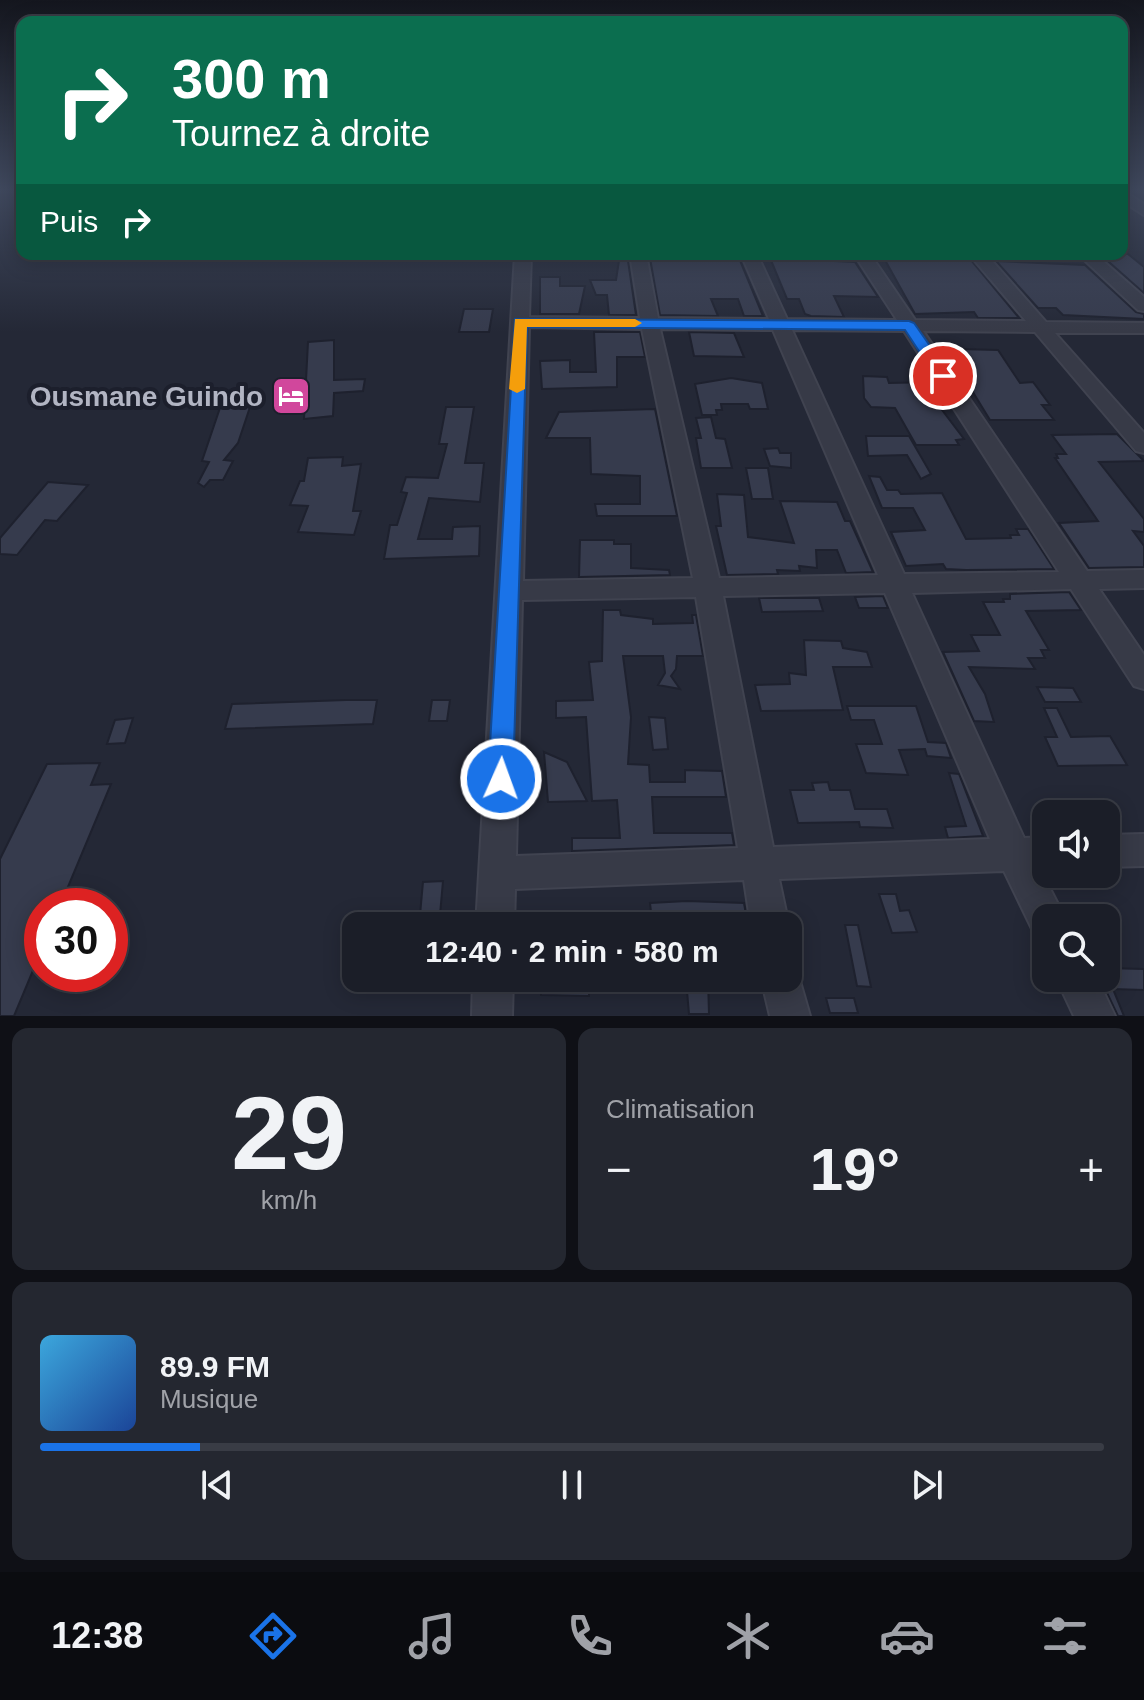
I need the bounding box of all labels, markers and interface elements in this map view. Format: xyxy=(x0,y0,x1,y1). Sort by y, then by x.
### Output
text: 300 m xyxy=(172,47,331,110)
icon: right xyxy=(40,48,144,152)
text: Tournez à droite xyxy=(172,113,430,154)
icon: right xyxy=(114,200,158,244)
text: Puis xyxy=(40,205,98,238)
pin xyxy=(909,342,977,410)
icon: arrive xyxy=(921,354,965,398)
hotel icon: Ousmane Guindo xyxy=(270,375,312,417)
place label: Ousmane Guindo xyxy=(30,381,263,412)
position arrow xyxy=(459,737,543,821)
map controls xyxy=(1032,800,1120,992)
button: sound xyxy=(1032,800,1120,888)
speed limit sign: 30 xyxy=(24,888,128,992)
button: search xyxy=(1032,904,1120,992)
text: 12:40 · 2 min · 580 m xyxy=(425,935,719,968)
text: 29 xyxy=(231,1075,347,1191)
text: Climatisation xyxy=(606,1094,755,1124)
text: 19° xyxy=(810,1136,900,1203)
text: − xyxy=(606,1145,632,1194)
text: + xyxy=(1078,1145,1104,1194)
text: km/h xyxy=(261,1185,317,1215)
text: 89.9 FM xyxy=(160,1350,270,1383)
text: Musique xyxy=(160,1384,258,1414)
icon: previous xyxy=(195,1463,239,1507)
icon: pause xyxy=(550,1463,594,1507)
icon: next xyxy=(905,1463,949,1507)
icon: directions xyxy=(245,1608,301,1664)
icon: music xyxy=(404,1608,460,1664)
icon: phone xyxy=(562,1608,618,1664)
icon: climate xyxy=(720,1608,776,1664)
icon: car xyxy=(879,1608,935,1664)
icon: filters xyxy=(1037,1608,1093,1664)
text: 12:38 xyxy=(51,1615,143,1656)

